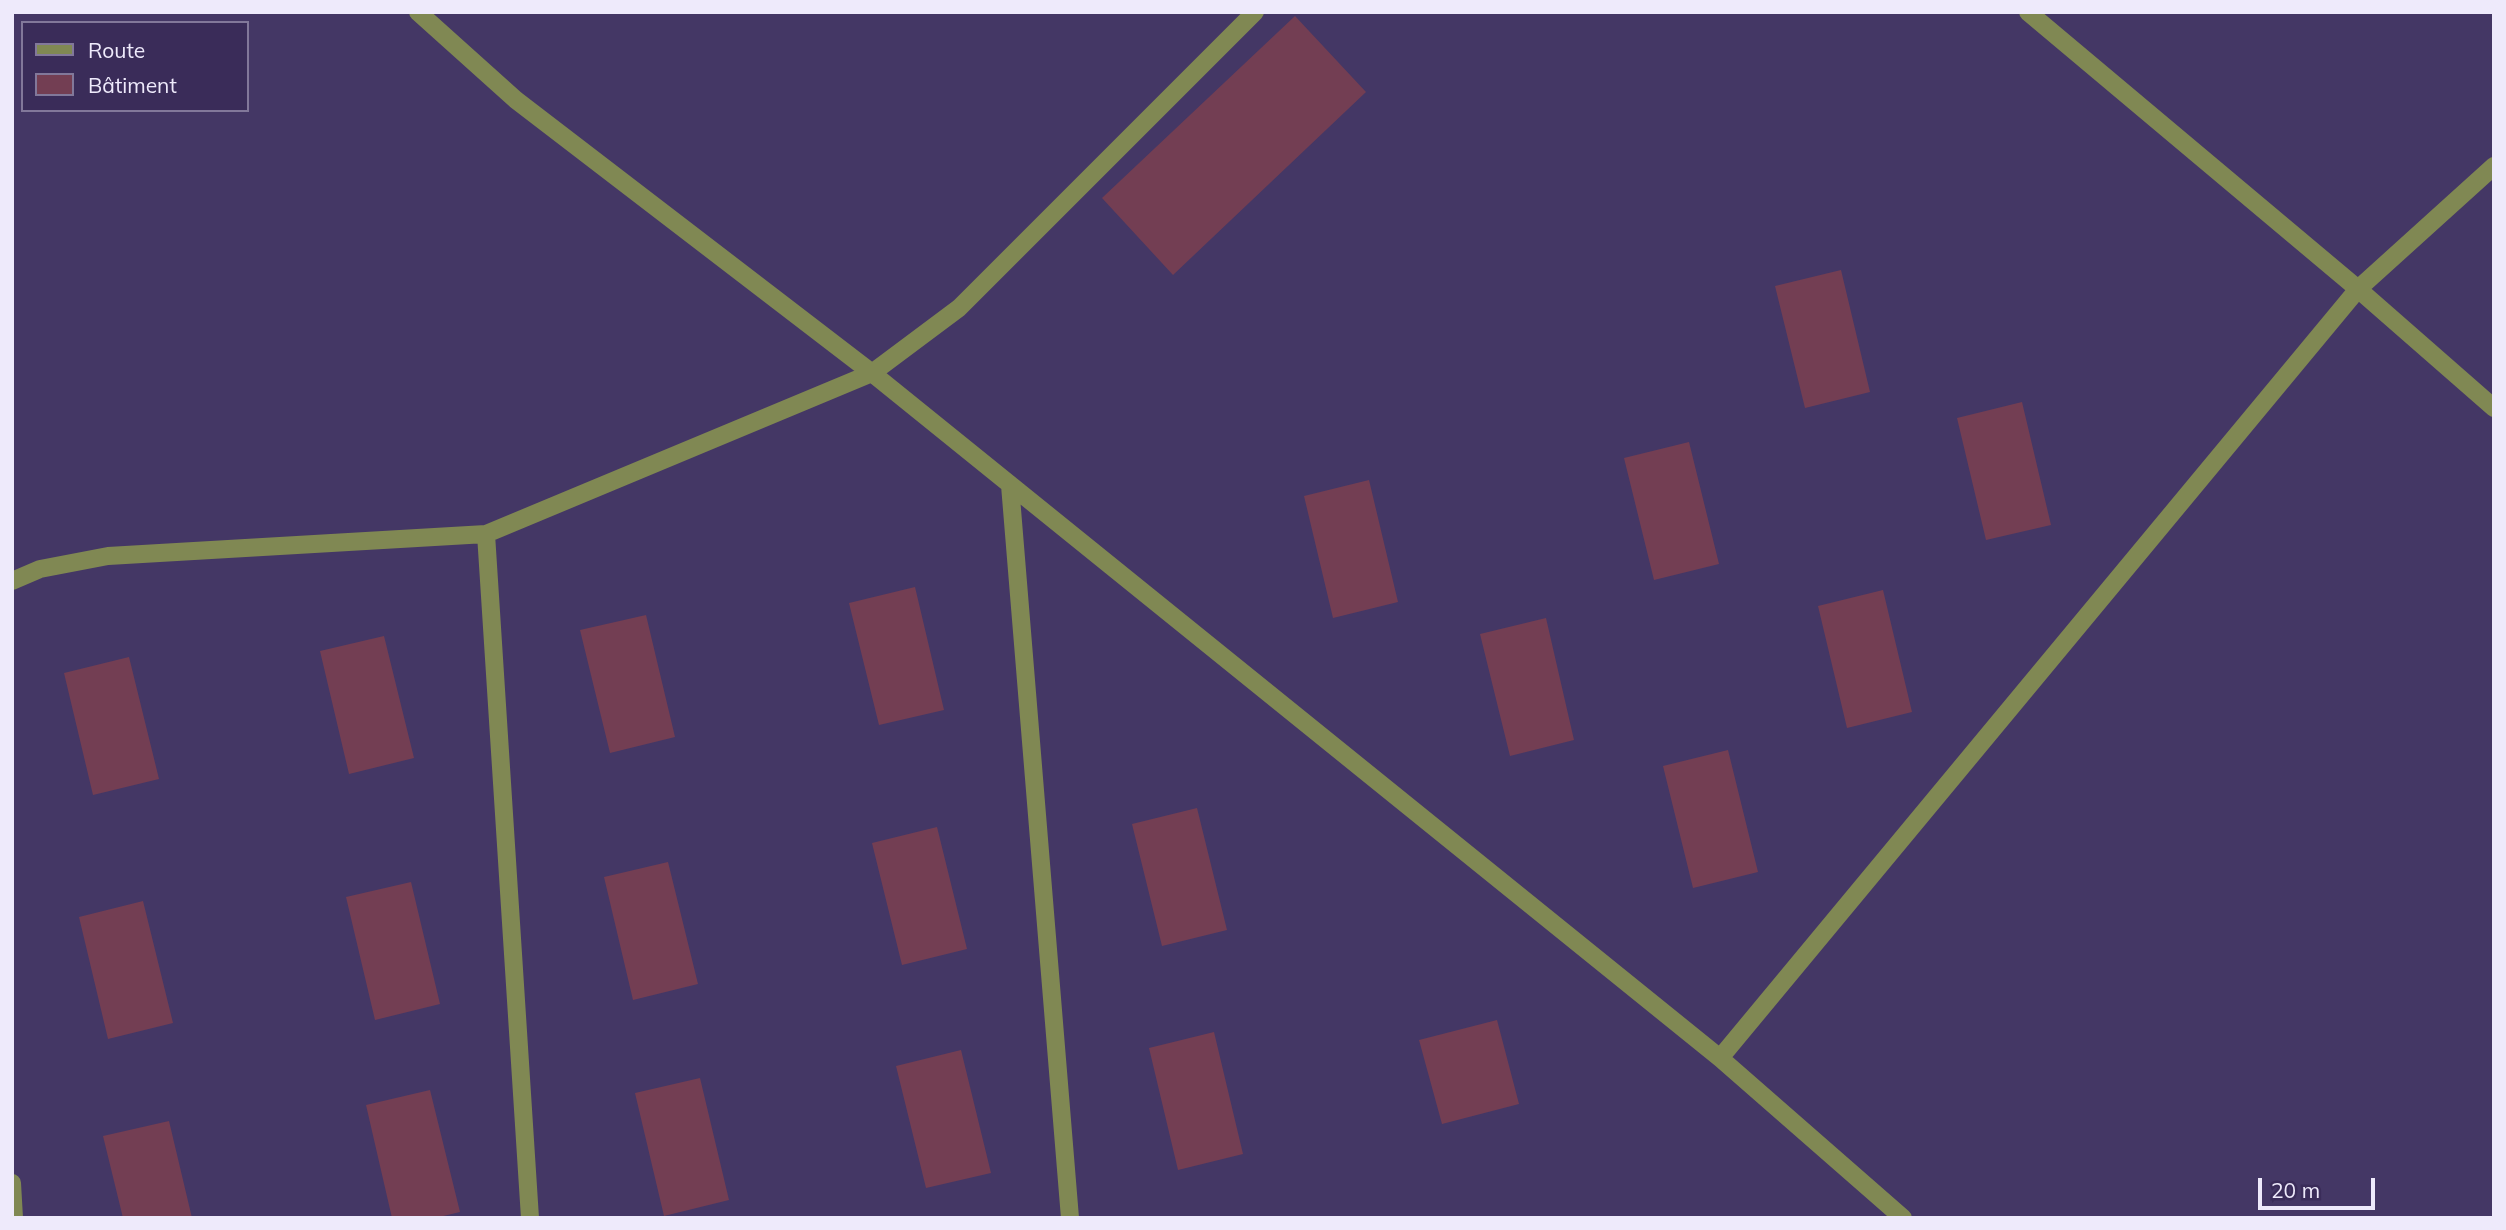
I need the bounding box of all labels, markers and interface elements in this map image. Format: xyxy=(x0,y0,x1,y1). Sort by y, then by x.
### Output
legend xyxy=(21,21,248,112)
text: Route xyxy=(88,37,145,63)
text: Bâtiment xyxy=(88,72,177,98)
scale bar xyxy=(2261,1164,2378,1208)
text: 20 m xyxy=(2271,1177,2320,1203)

